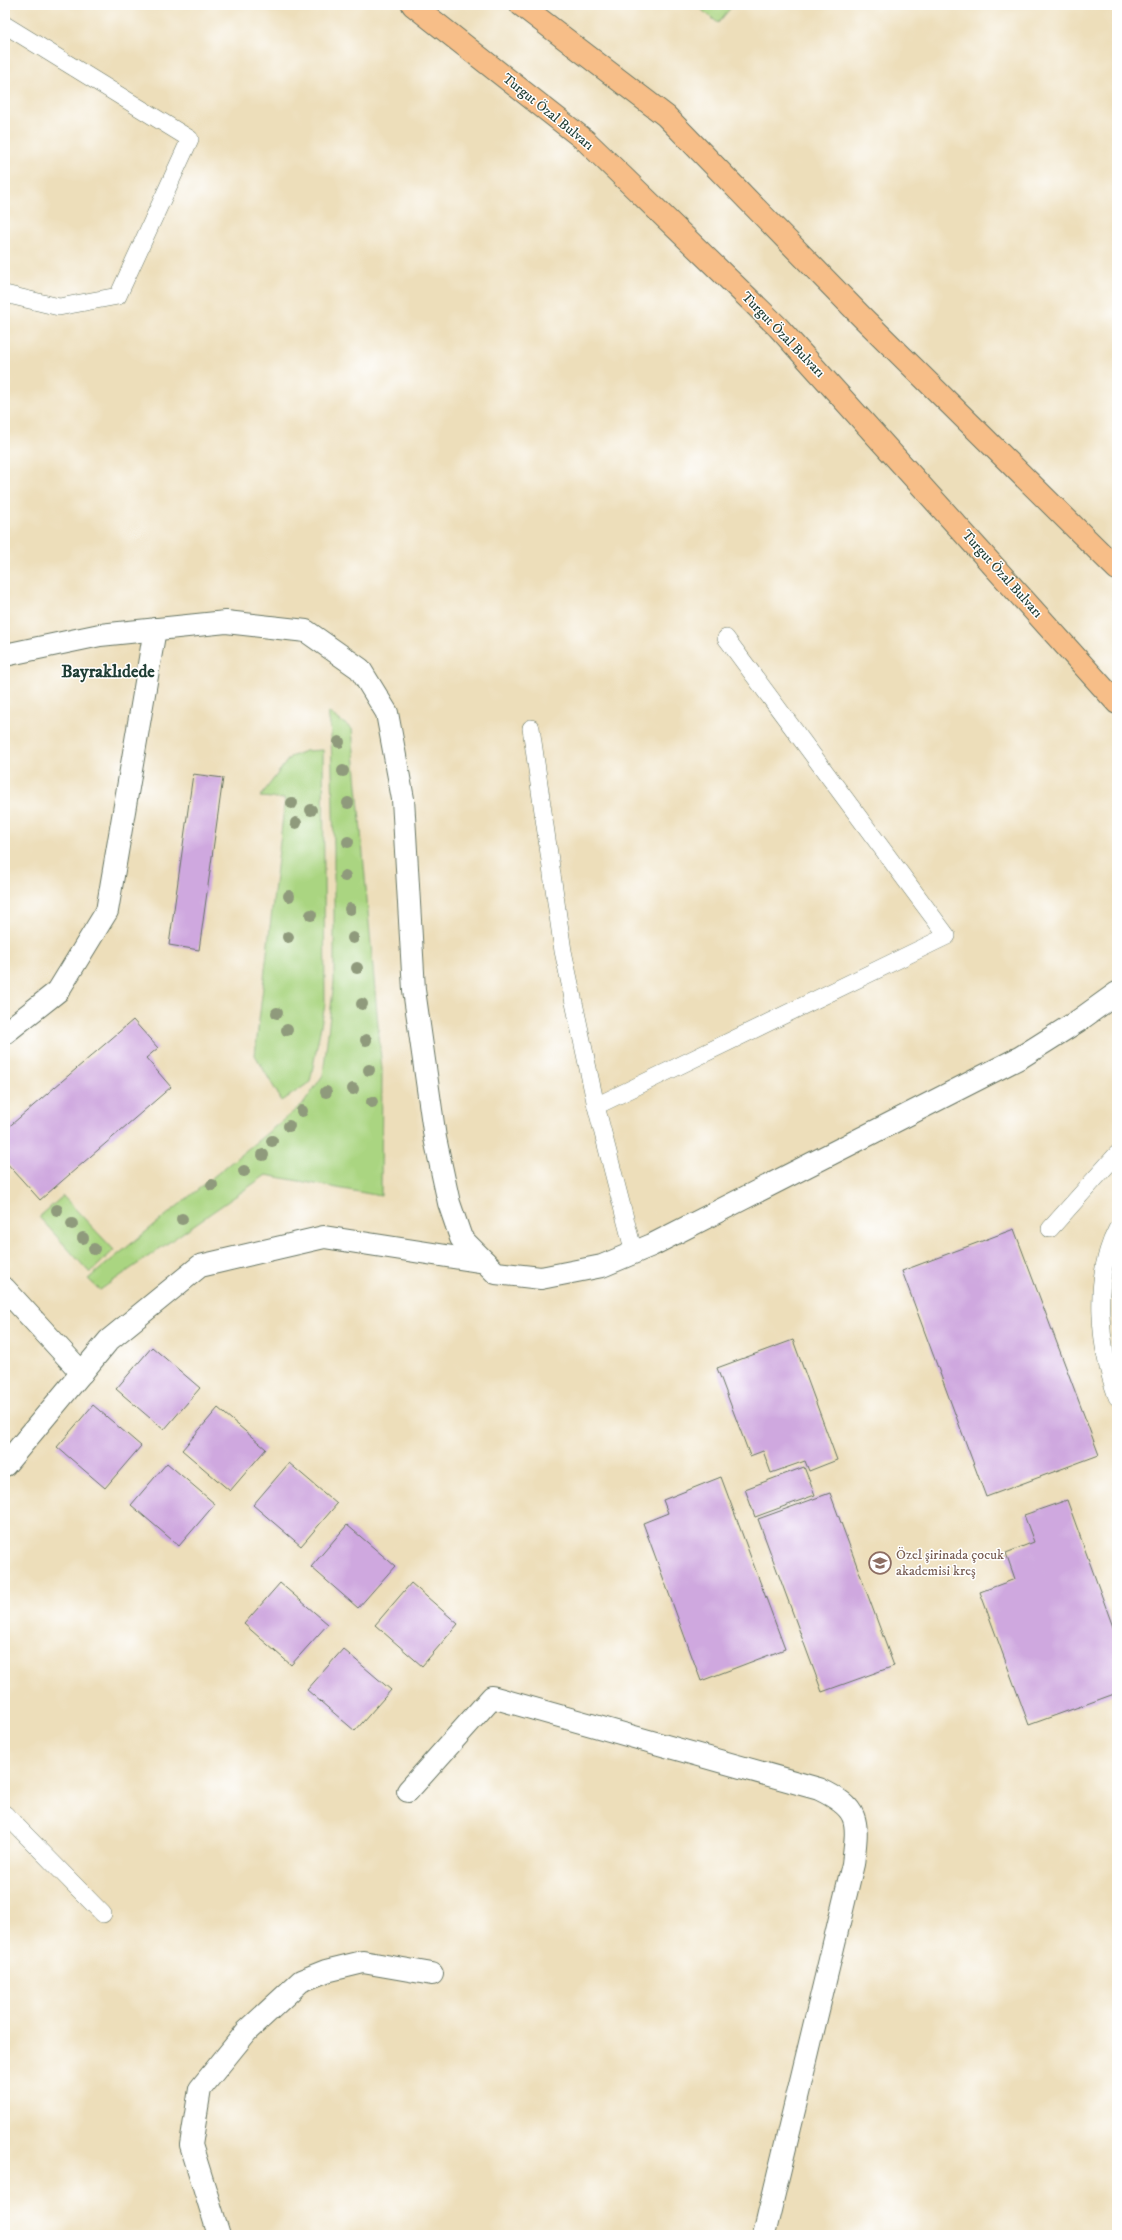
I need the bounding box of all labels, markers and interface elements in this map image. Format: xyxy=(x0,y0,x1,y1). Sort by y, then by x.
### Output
street label: Turgut Özal Bulvarı xyxy=(499,70,598,155)
street label: Turgut Özal Bulvarı xyxy=(737,288,829,382)
street label: Turgut Özal Bulvarı xyxy=(958,526,1047,622)
district label: Bayraklıdede xyxy=(61,661,155,683)
place label: Özel şirinada çocuk akademisi kreş xyxy=(896,1546,1004,1580)
school or university icon: Özel şirinada çocuk akademisi kreş xyxy=(867,1550,893,1576)

